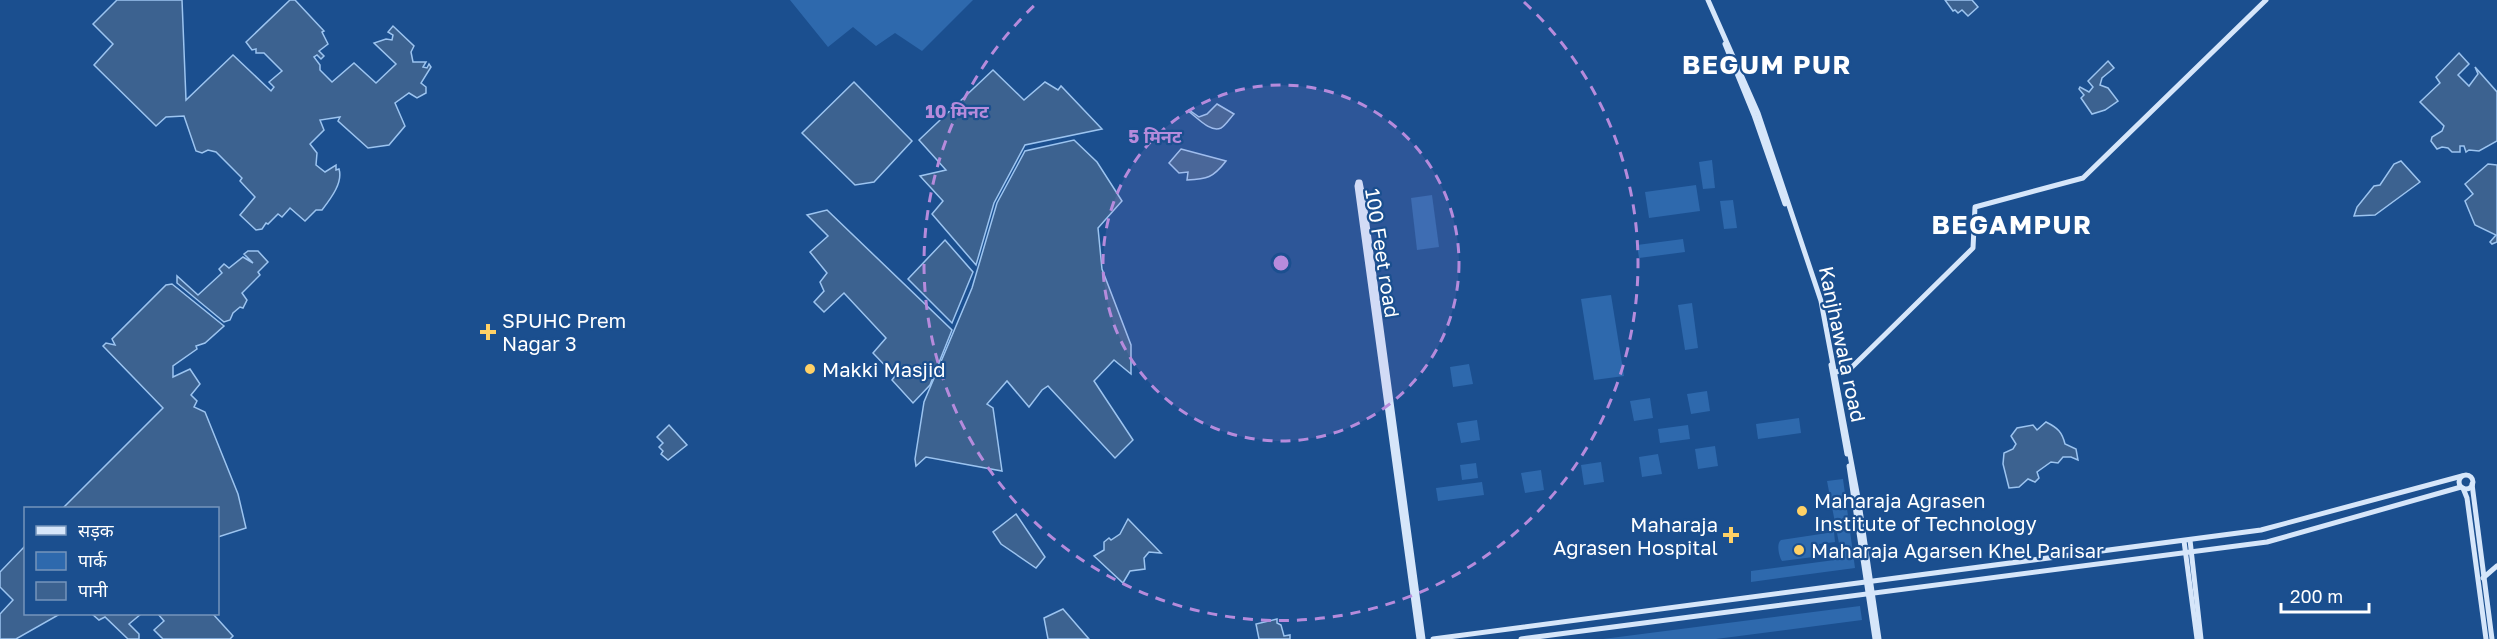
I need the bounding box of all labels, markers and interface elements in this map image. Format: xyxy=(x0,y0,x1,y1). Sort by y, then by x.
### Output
district label: BEGUM PUR xyxy=(1682,49,1852,80)
text: 10 मिनट xyxy=(925,100,989,122)
text: 5 मिनट xyxy=(1128,125,1182,147)
street label: 100 Feet road xyxy=(1361,187,1405,319)
district label: BEGAMPUR xyxy=(1931,209,2093,240)
centre of rings xyxy=(1271,253,1291,273)
street label: Kanjhawala road xyxy=(1815,264,1871,424)
place label: SPUHC Prem Nagar 3 xyxy=(502,308,626,355)
marker: SPUHC Prem Nagar 3 xyxy=(479,323,497,341)
place label: Makki Masjid xyxy=(822,357,946,381)
marker: Makki Masjid xyxy=(803,362,817,376)
place label: Maharaja Agrasen Institute of Technology xyxy=(1814,488,2037,535)
marker: Maharaja Agrasen Institute of Technology xyxy=(1795,504,1809,518)
legend xyxy=(24,507,219,615)
place label: Maharaja Agrasen Hospital xyxy=(1553,512,1718,559)
text: सड़क xyxy=(78,519,115,541)
marker: Maharaja Agrasen Hospital xyxy=(1722,526,1740,544)
place label: Maharaja Agarsen Khel Parisar xyxy=(1811,538,2104,562)
marker: Maharaja Agarsen Khel Parisar xyxy=(1792,543,1806,557)
text: पार्क xyxy=(78,549,108,571)
scale bar xyxy=(2281,576,2370,614)
text: पानी xyxy=(78,579,108,601)
text: 200 m xyxy=(2290,585,2343,607)

